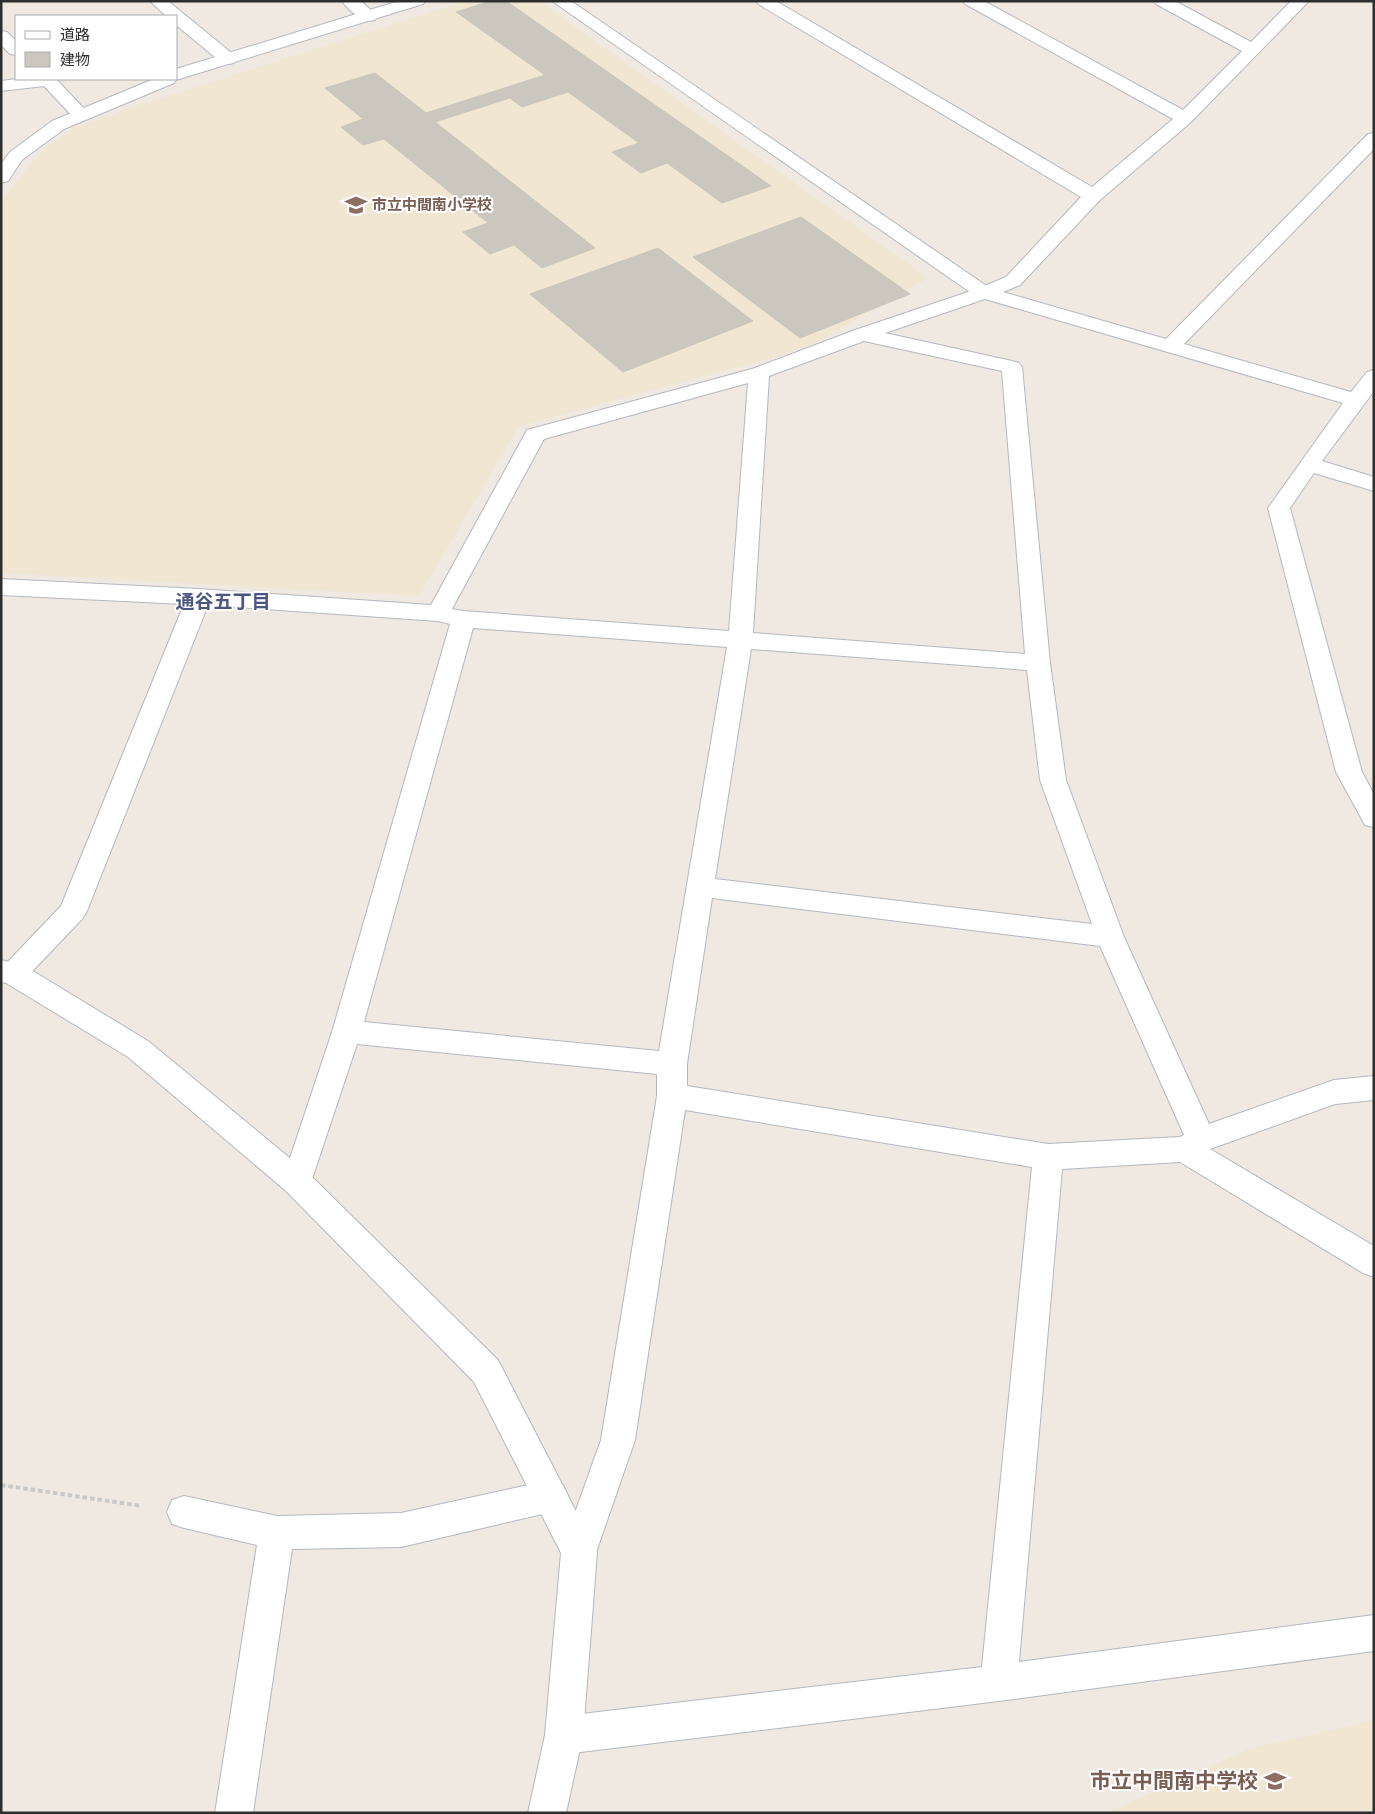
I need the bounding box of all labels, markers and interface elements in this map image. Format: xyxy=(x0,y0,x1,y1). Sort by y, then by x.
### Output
legend xyxy=(15,15,178,80)
text: 道路 xyxy=(60,25,90,45)
text: 建物 xyxy=(60,50,90,70)
school or university icon: 市立中間南小学校 xyxy=(343,192,369,218)
place label: 市立中間南小学校 xyxy=(372,195,492,215)
district label: 通谷五丁目 xyxy=(175,589,271,614)
place label: 市立中間南中学校 xyxy=(1090,1767,1258,1795)
school or university icon: 市立中間南中学校 xyxy=(1262,1768,1288,1794)

